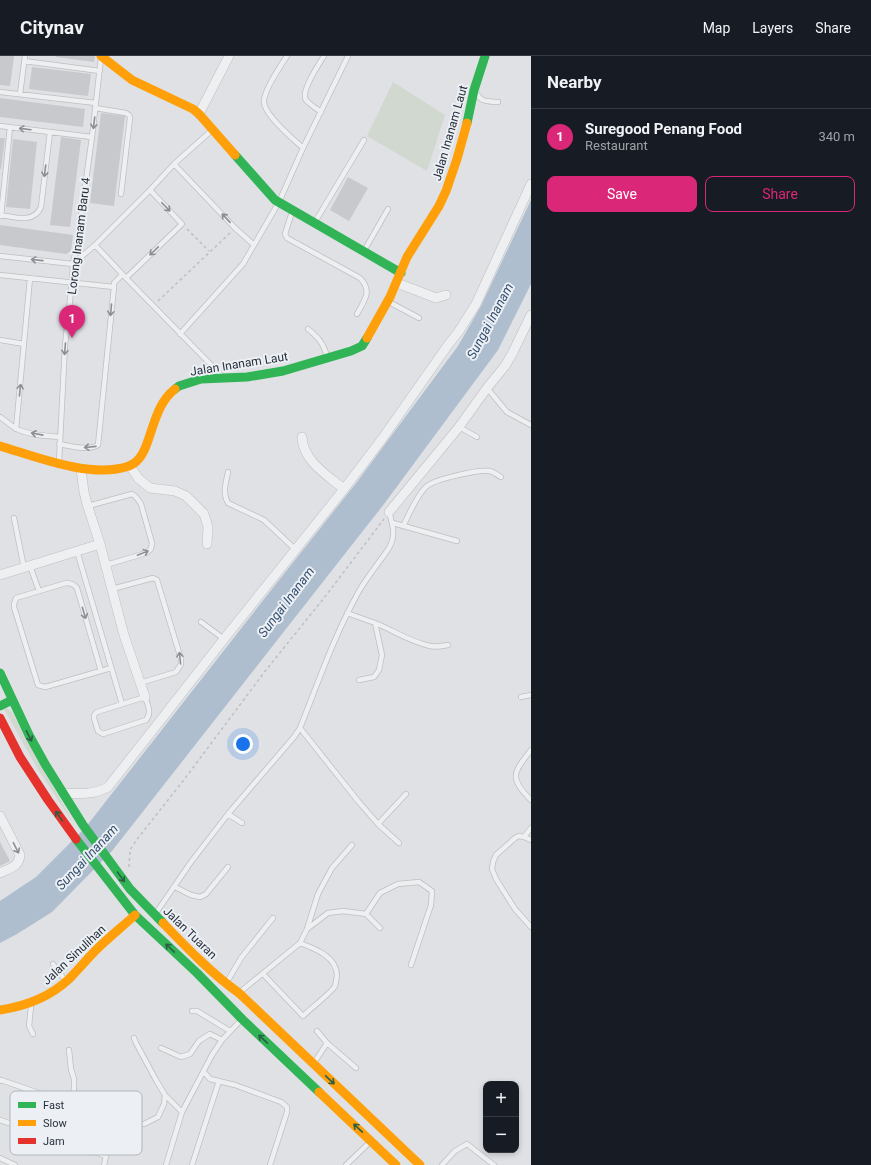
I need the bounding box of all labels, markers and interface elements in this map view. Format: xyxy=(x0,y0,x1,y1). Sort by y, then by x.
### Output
text: Citynav xyxy=(20,16,84,39)
text: Map xyxy=(703,20,730,36)
text: Layers xyxy=(752,20,793,36)
text: Share xyxy=(815,20,851,36)
text: Nearby xyxy=(547,72,602,92)
street label: Jalan Inanam Laut xyxy=(430,84,470,182)
one-way arrow xyxy=(90,116,97,129)
text: Suregood Penang Food xyxy=(585,120,742,138)
one-way arrow xyxy=(19,125,32,133)
text: 1 xyxy=(556,129,564,144)
text: 340 m xyxy=(818,129,855,144)
text: Restaurant xyxy=(585,138,648,153)
one-way arrow xyxy=(42,164,49,177)
street label: Lorong Inanam Baru 4 xyxy=(65,176,93,295)
button: Save xyxy=(547,176,697,212)
button: Share xyxy=(705,176,855,212)
one-way arrow xyxy=(161,202,171,212)
one-way arrow xyxy=(221,213,231,223)
one-way arrow xyxy=(149,246,159,256)
one-way arrow xyxy=(31,256,44,264)
water label: Sungai Inanam xyxy=(464,281,516,361)
one-way arrow xyxy=(108,303,115,316)
pin: 1 xyxy=(59,305,85,338)
one-way arrow xyxy=(61,342,68,355)
street label: Jalan Inanam Laut xyxy=(189,349,289,379)
one-way arrow xyxy=(16,384,23,397)
one-way arrow xyxy=(31,430,44,438)
one-way arrow xyxy=(84,443,97,450)
one-way arrow xyxy=(136,549,148,557)
water label: Sungai Inanam xyxy=(255,564,317,640)
one-way arrow xyxy=(81,606,88,619)
one-way arrow xyxy=(176,652,183,665)
one-way arrow xyxy=(26,729,33,741)
your location xyxy=(233,734,253,754)
one-way arrow xyxy=(55,811,63,822)
water label: Sungai Inanam xyxy=(53,821,121,893)
one-way arrow xyxy=(13,842,21,854)
one-way arrow xyxy=(117,871,125,882)
street label: Jalan Tuaran xyxy=(160,904,220,962)
street label: Jalan Sinulihan xyxy=(40,922,108,988)
one-way arrow xyxy=(165,943,175,953)
one-way arrow xyxy=(258,1034,268,1044)
one-way arrow xyxy=(325,1075,335,1085)
map controls xyxy=(483,1081,519,1153)
button: + xyxy=(483,1081,519,1117)
legend xyxy=(10,1091,142,1155)
text: Fast xyxy=(43,1099,65,1112)
text: Slow xyxy=(43,1117,67,1130)
button: − xyxy=(483,1117,519,1153)
one-way arrow xyxy=(353,1123,363,1133)
text: Jam xyxy=(43,1135,65,1148)

